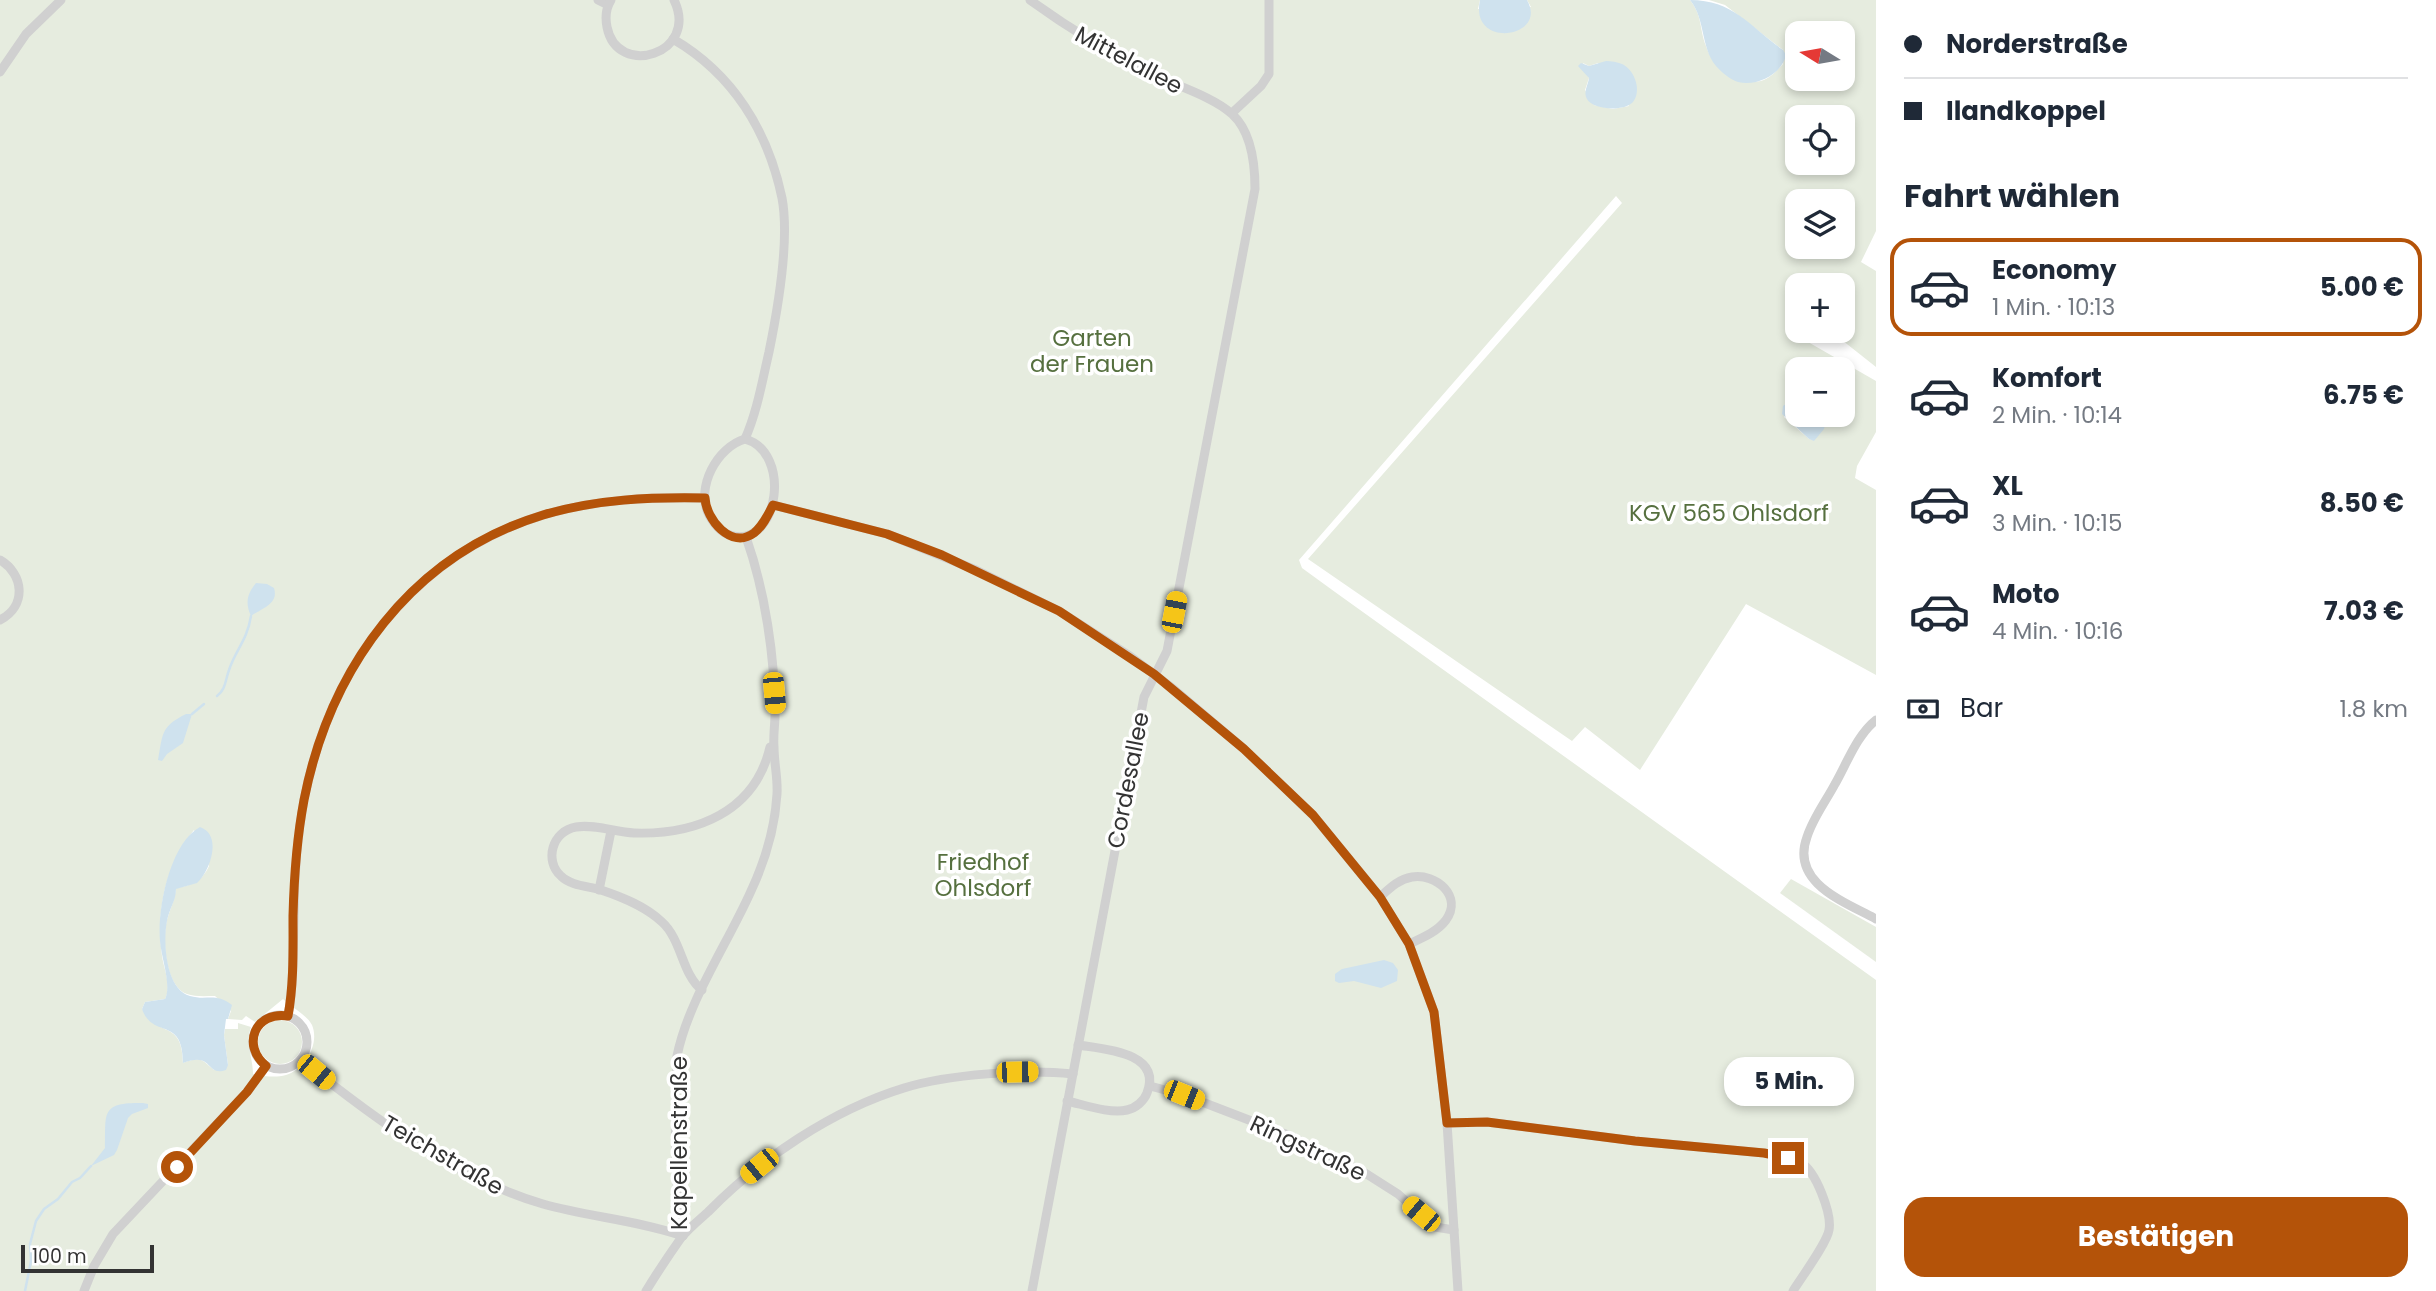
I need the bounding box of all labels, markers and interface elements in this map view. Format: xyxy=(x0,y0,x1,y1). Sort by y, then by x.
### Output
street label: Mittelallee xyxy=(1070,18,1188,102)
north arrow xyxy=(1785,21,1855,91)
map controls xyxy=(1785,21,1855,427)
text: Norderstraße xyxy=(1946,26,2128,62)
text: Ilandkoppel xyxy=(1946,93,2106,129)
button: locate xyxy=(1785,105,1855,175)
text: Fahrt wählen xyxy=(1904,173,2120,218)
button: layers xyxy=(1785,189,1855,259)
text: Economy xyxy=(1992,252,2116,288)
icon: car xyxy=(1908,256,1971,319)
text: 5.00 € xyxy=(2320,269,2404,305)
button: + xyxy=(1785,273,1855,343)
text: 1 Min. · 10:13 xyxy=(1992,291,2115,323)
park label: Garten der Frauen xyxy=(1030,322,1154,380)
button: − xyxy=(1785,357,1855,427)
text: Komfort xyxy=(1992,360,2102,396)
icon: car xyxy=(1908,364,1971,427)
text: 6.75 € xyxy=(2323,377,2404,413)
text: 2 Min. · 10:14 xyxy=(1992,399,2122,431)
text: XL xyxy=(1992,468,2023,504)
icon: car xyxy=(1908,472,1971,535)
text: 8.50 € xyxy=(2320,485,2404,521)
park label: KGV 565 Ohlsdorf xyxy=(1629,497,1829,529)
text: 3 Min. · 10:15 xyxy=(1992,507,2122,539)
text: Moto xyxy=(1992,576,2060,612)
icon: car xyxy=(1908,580,1971,643)
car xyxy=(1160,589,1189,635)
text: 7.03 € xyxy=(2324,593,2404,629)
text: 4 Min. · 10:16 xyxy=(1992,615,2123,647)
car xyxy=(762,671,787,715)
icon: cash xyxy=(1904,690,1942,728)
text: Bar xyxy=(1960,690,2003,726)
text: 1.8 km xyxy=(2340,693,2408,725)
street label: Cordesallee xyxy=(1099,709,1157,851)
park label: Friedhof Ohlsdorf xyxy=(935,846,1031,904)
car xyxy=(294,1051,339,1093)
street label: Kapellenstraße xyxy=(663,1056,695,1230)
callout: 5 Min. xyxy=(1723,1056,1853,1106)
car xyxy=(996,1061,1039,1083)
text: 5 Min. xyxy=(1754,1065,1824,1097)
car xyxy=(1161,1077,1208,1113)
street label: Teichstraße xyxy=(376,1107,510,1203)
street label: Ringstraße xyxy=(1245,1107,1371,1189)
route end xyxy=(1772,1142,1804,1174)
car xyxy=(737,1145,782,1187)
route start xyxy=(161,1151,193,1183)
car xyxy=(1399,1192,1444,1236)
button: Bestätigen xyxy=(1904,1197,2408,1277)
scale bar xyxy=(21,1242,154,1274)
text: 100 m xyxy=(32,1243,87,1270)

